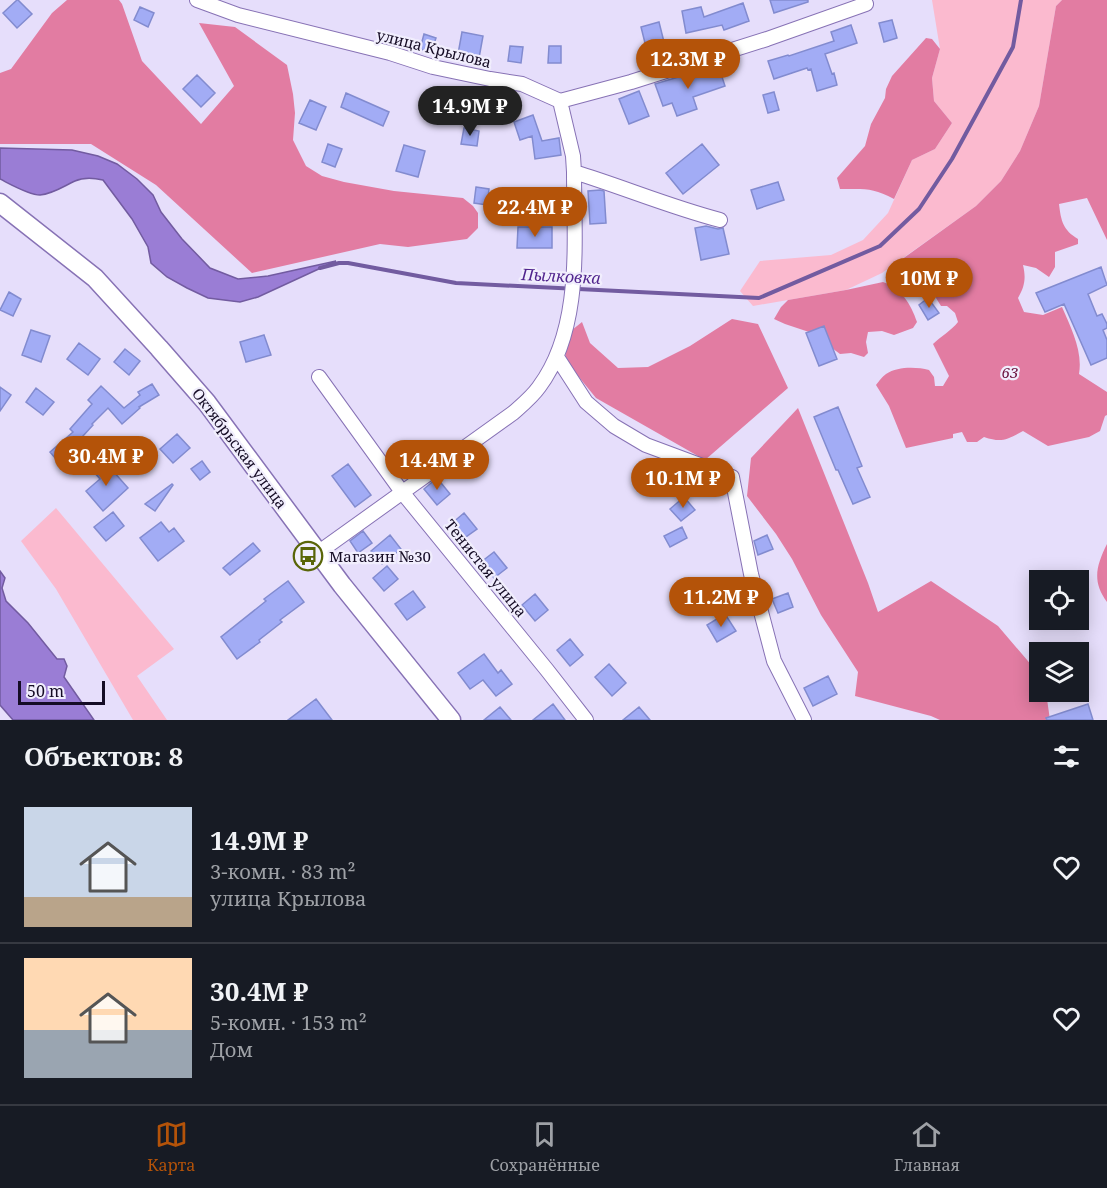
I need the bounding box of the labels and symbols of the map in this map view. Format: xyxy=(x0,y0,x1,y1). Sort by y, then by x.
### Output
street label: улица Крылова xyxy=(375,24,493,72)
pin: 12.3M ₽ xyxy=(633,39,743,90)
pin: 14.9M ₽ xyxy=(415,86,525,137)
pin: 22.4M ₽ xyxy=(480,187,590,238)
pin: 10M ₽ xyxy=(887,258,971,309)
water label: Пылковка xyxy=(520,263,601,289)
park label: 63 xyxy=(1002,362,1018,382)
street label: Октябрьская улица xyxy=(188,384,292,512)
pin: 30.4M ₽ xyxy=(51,436,161,487)
pin: 14.4M ₽ xyxy=(382,440,492,491)
pin: 10.1M ₽ xyxy=(628,458,738,509)
street label: Тенистая улица xyxy=(440,515,532,621)
bus stop icon: Магазин №30 xyxy=(292,540,324,572)
place label: Магазин №30 xyxy=(329,546,431,566)
pin: 11.2M ₽ xyxy=(666,577,776,628)
scale bar xyxy=(18,678,105,706)

